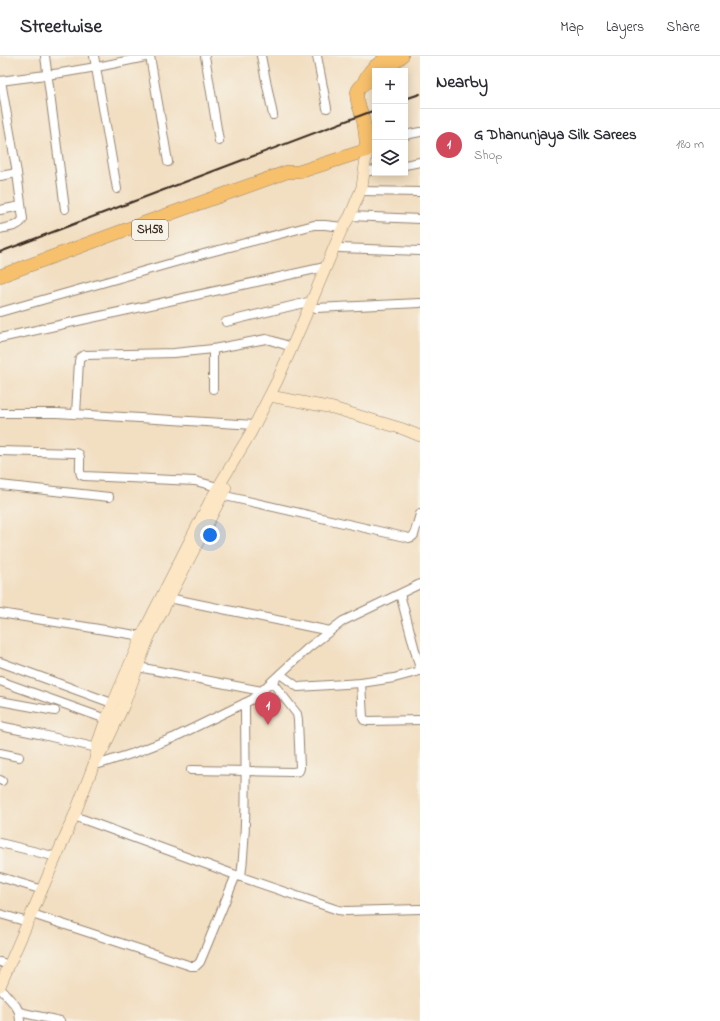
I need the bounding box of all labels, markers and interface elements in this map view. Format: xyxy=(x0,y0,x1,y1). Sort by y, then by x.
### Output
text: Streetwise xyxy=(20,14,102,41)
text: Map xyxy=(560,17,584,38)
text: Layers xyxy=(606,17,644,38)
text: Share xyxy=(666,17,700,38)
map controls xyxy=(372,68,408,176)
button: + xyxy=(372,68,408,104)
text: Nearby xyxy=(436,70,488,95)
button: − xyxy=(372,104,408,140)
text: G Dhanunjaya Silk Sarees xyxy=(474,124,637,146)
text: 1 xyxy=(447,135,451,154)
text: 180 m xyxy=(676,135,704,154)
button: layers xyxy=(372,140,408,176)
text: Shop xyxy=(474,146,502,165)
road number: SH58 xyxy=(132,220,168,240)
your location xyxy=(200,525,220,545)
pin: 1 xyxy=(255,692,281,725)

